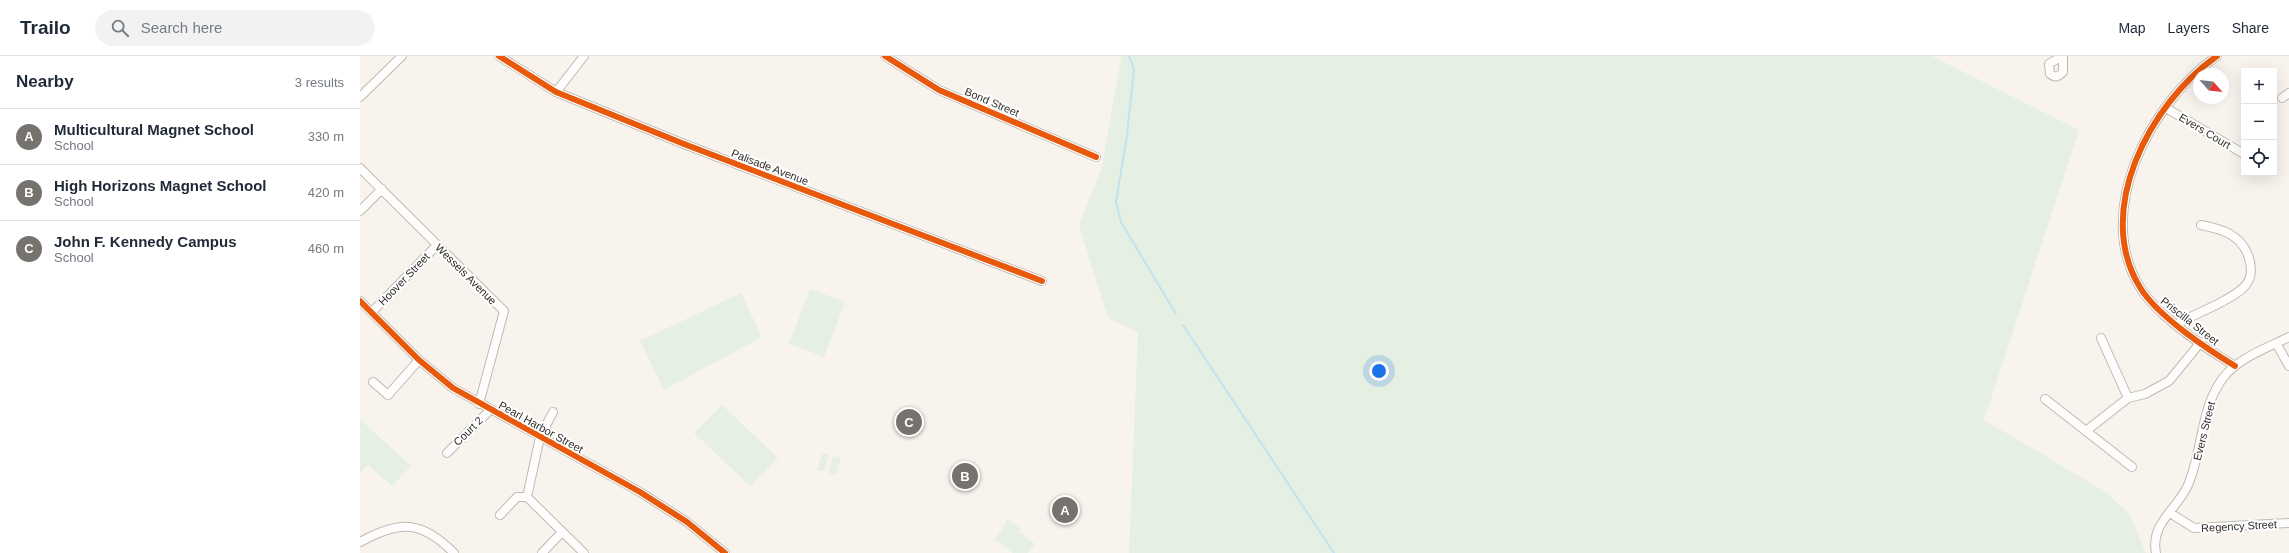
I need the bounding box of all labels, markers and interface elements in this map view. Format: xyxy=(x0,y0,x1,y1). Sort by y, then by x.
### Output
search box xyxy=(95,10,375,46)
text: Trailo xyxy=(20,17,71,38)
icon: search xyxy=(109,17,131,39)
text: Search here xyxy=(141,19,222,36)
text: Map xyxy=(2118,20,2146,36)
text: Layers xyxy=(2168,20,2210,36)
text: Share xyxy=(2232,20,2269,36)
north arrow xyxy=(2193,68,2229,104)
map controls xyxy=(2241,68,2277,176)
button: + xyxy=(2241,68,2277,104)
text: Nearby xyxy=(16,72,74,91)
text: 3 results xyxy=(295,75,344,90)
street label: Bond Street xyxy=(963,85,1021,119)
button: − xyxy=(2241,104,2277,140)
street label: Evers Court xyxy=(2177,111,2233,151)
text: Multicultural Magnet School xyxy=(54,121,254,138)
text: A xyxy=(24,129,34,144)
text: 330 m xyxy=(308,129,344,144)
text: School xyxy=(54,138,94,153)
button: locate xyxy=(2241,140,2277,176)
street label: Palisade Avenue xyxy=(730,147,810,187)
text: High Horizons Magnet School xyxy=(54,177,267,194)
text: B xyxy=(24,185,34,200)
text: 420 m xyxy=(308,185,344,200)
text: School xyxy=(54,194,94,209)
text: John F. Kennedy Campus xyxy=(54,233,237,250)
text: C xyxy=(24,241,34,256)
text: 460 m xyxy=(308,241,344,256)
street label: Wessels Avenue xyxy=(433,241,499,307)
text: School xyxy=(54,250,94,265)
street label: Hoover Street xyxy=(376,250,432,308)
street label: Priscilla Street xyxy=(2159,295,2221,347)
your location xyxy=(1369,361,1389,381)
street label: Pearl Harbor Street xyxy=(497,399,585,455)
street label: Evers Street xyxy=(2191,400,2217,462)
pin: C xyxy=(896,407,922,437)
street label: Court 2 xyxy=(451,414,485,448)
pin: B xyxy=(952,461,978,491)
pin: A xyxy=(1052,495,1078,525)
street label: Regency Street xyxy=(2201,518,2277,534)

